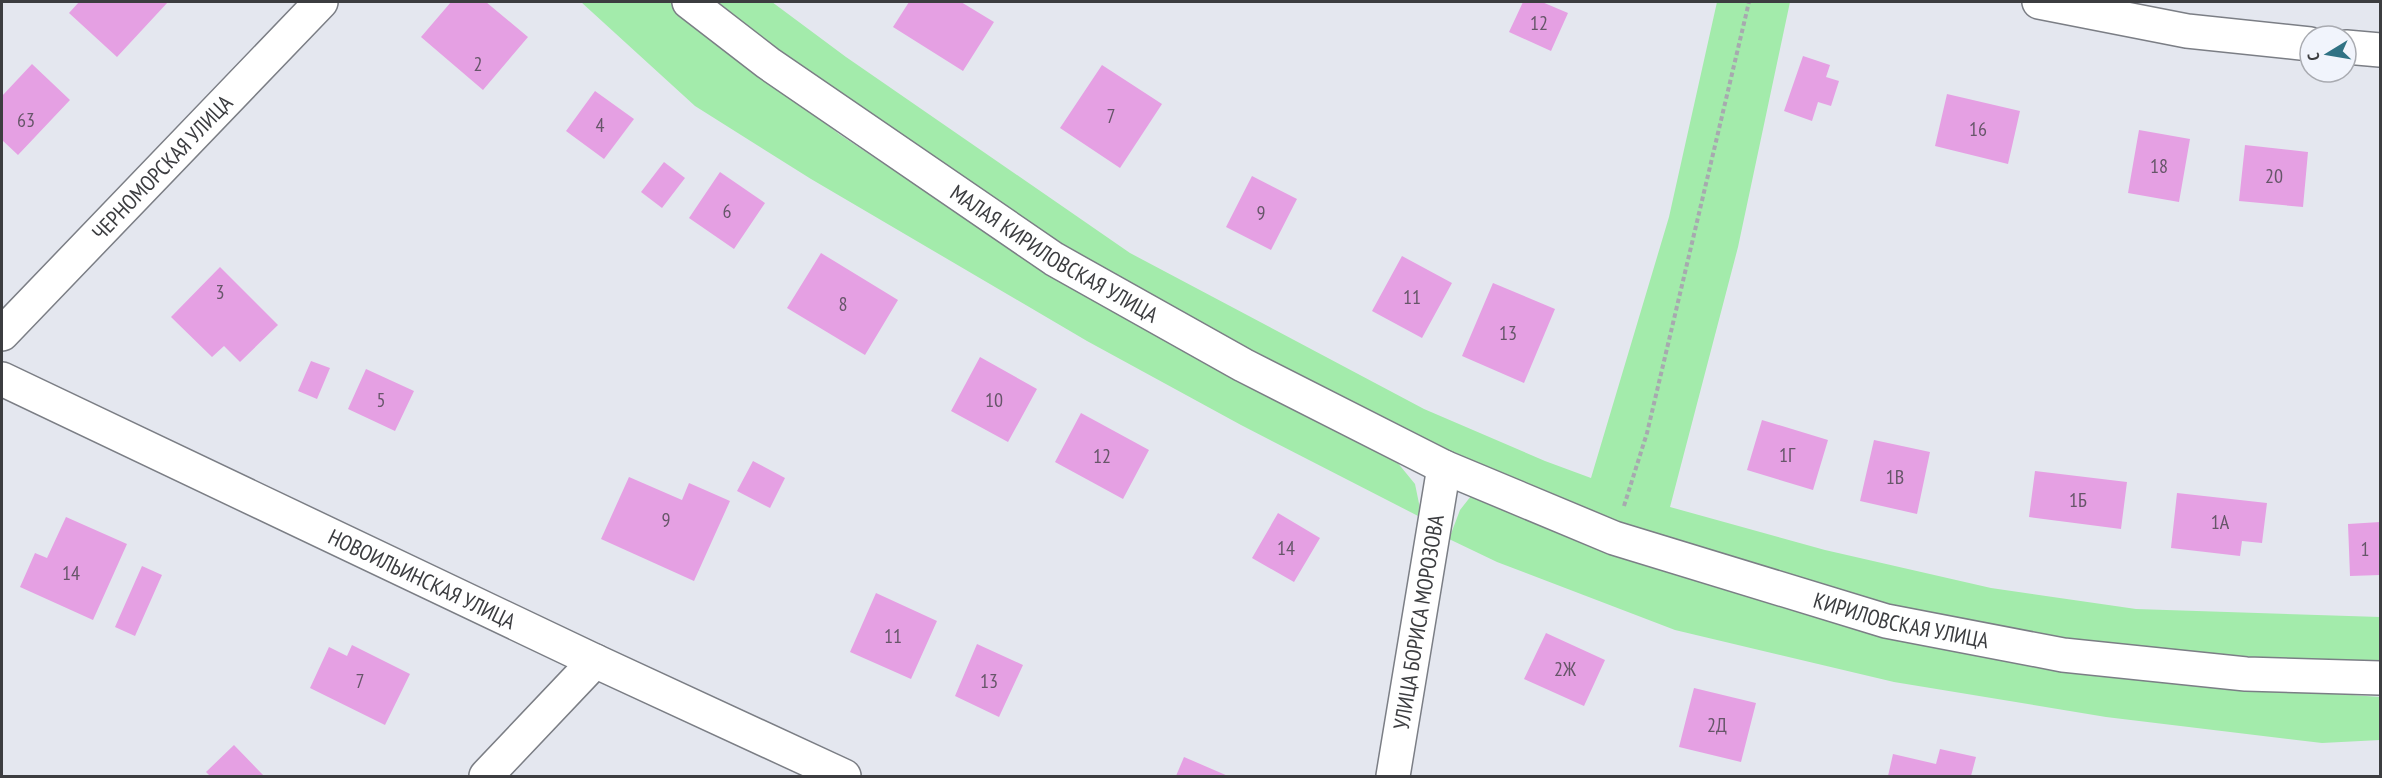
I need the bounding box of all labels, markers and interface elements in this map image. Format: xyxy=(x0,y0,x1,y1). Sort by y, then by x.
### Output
house number: 12 xyxy=(1530,10,1548,36)
north arrow xyxy=(2298,24,2358,84)
house number: 2 xyxy=(474,51,483,77)
text: С xyxy=(2303,51,2324,62)
street label: ЧЕРНОМОРСКАЯ УЛИЦА xyxy=(86,89,239,246)
house number: 7 xyxy=(1107,103,1116,129)
house number: 63 xyxy=(17,107,35,133)
house number: 4 xyxy=(596,112,605,138)
house number: 16 xyxy=(1969,116,1987,142)
house number: 18 xyxy=(2150,153,2168,179)
house number: 20 xyxy=(2265,163,2283,189)
street label: МАЛАЯ КИРИЛОВСКАЯ УЛИЦА xyxy=(945,178,1164,329)
house number: 6 xyxy=(723,198,732,224)
house number: 9 xyxy=(1257,200,1266,226)
house number: 3 xyxy=(216,279,225,305)
house number: 11 xyxy=(1403,284,1421,310)
house number: 8 xyxy=(839,291,848,317)
house number: 13 xyxy=(1499,320,1517,346)
house number: 5 xyxy=(377,387,386,413)
house number: 10 xyxy=(985,387,1003,413)
house number: 1Г xyxy=(1779,442,1796,468)
house number: 12 xyxy=(1093,443,1111,469)
house number: 1В xyxy=(1886,464,1904,490)
house number: 1Б xyxy=(2069,487,2087,513)
house number: 9 xyxy=(662,507,671,533)
house number: 1А xyxy=(2211,509,2230,535)
street label: УЛИЦА БОРИСА МОРОЗОВА xyxy=(1387,512,1450,731)
street label: НОВОИЛЬИНСКАЯ УЛИЦА xyxy=(324,522,521,635)
house number: 14 xyxy=(1277,535,1295,561)
house number: 1 xyxy=(2361,536,2370,562)
house number: 14 xyxy=(62,560,80,586)
street label: КИРИЛОВСКАЯ УЛИЦА xyxy=(1810,586,1992,655)
house number: 11 xyxy=(884,623,902,649)
house number: 2Ж xyxy=(1554,656,1577,682)
house number: 7 xyxy=(356,668,365,694)
house number: 13 xyxy=(980,668,998,694)
house number: 2Д xyxy=(1707,712,1727,738)

